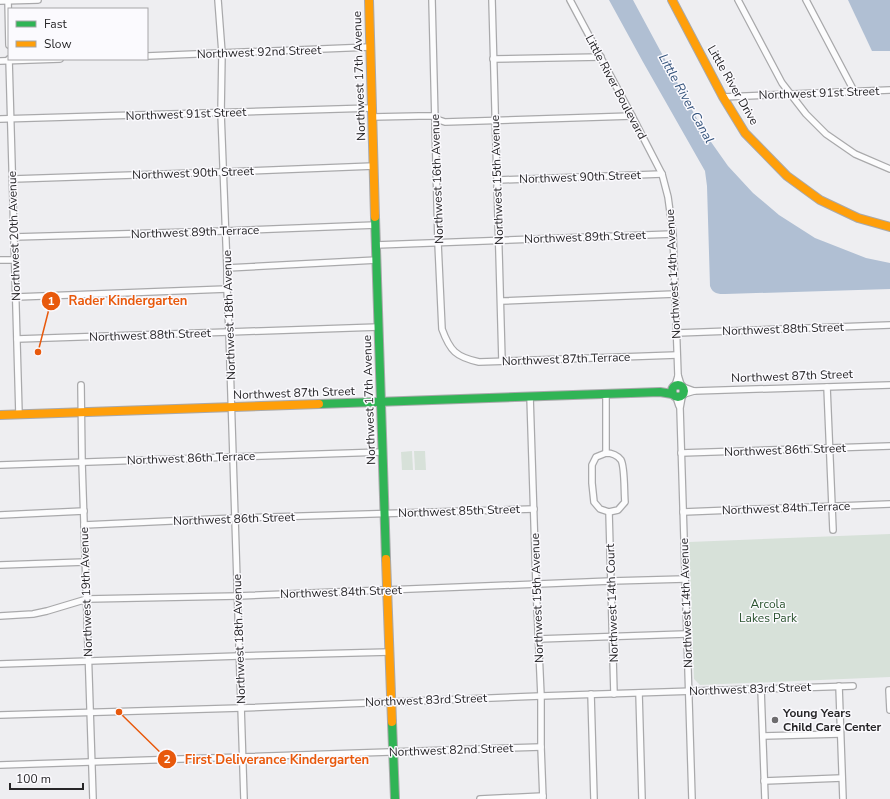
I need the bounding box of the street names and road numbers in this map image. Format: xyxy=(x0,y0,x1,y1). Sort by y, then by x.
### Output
street label: Northwest 17th Avenue xyxy=(349,11,369,141)
street label: Little River Boulevard xyxy=(582,32,650,142)
street label: Northwest 92nd Street xyxy=(196,42,322,62)
street label: Little River Drive xyxy=(704,42,762,128)
street label: Northwest 91st Street xyxy=(758,83,880,103)
street label: Northwest 91st Street xyxy=(125,104,247,124)
street label: Northwest 16th Avenue xyxy=(427,114,447,244)
street label: Northwest 15th Avenue xyxy=(487,115,507,245)
street label: Northwest 90th Street xyxy=(132,163,255,183)
street label: Northwest 90th Street xyxy=(519,167,642,187)
street label: Northwest 20th Avenue xyxy=(4,171,24,301)
street label: Northwest 14th Avenue xyxy=(662,209,684,339)
street label: Northwest 89th Terrace xyxy=(131,222,259,242)
street label: Northwest 89th Street xyxy=(524,227,647,247)
street label: Northwest 18th Avenue xyxy=(219,250,239,380)
street label: Northwest 88th Street xyxy=(722,319,845,339)
street label: Northwest 88th Street xyxy=(89,325,212,345)
street label: Northwest 17th Avenue xyxy=(359,335,379,465)
street label: Northwest 87th Terrace xyxy=(502,349,630,369)
street label: Northwest 87th Street xyxy=(731,366,854,386)
street label: Northwest 87th Street xyxy=(233,383,356,403)
street label: Northwest 86th Street xyxy=(724,440,847,460)
street label: Northwest 86th Terrace xyxy=(127,448,255,468)
street label: Northwest 84th Terrace xyxy=(722,498,850,518)
street label: Northwest 85th Street xyxy=(398,501,521,521)
street label: Northwest 86th Street xyxy=(173,509,296,529)
street label: Northwest 19th Avenue xyxy=(76,527,96,657)
street label: Northwest 15th Avenue xyxy=(527,533,547,663)
street label: Northwest 14th Avenue xyxy=(676,538,696,668)
street label: Northwest 14th Court xyxy=(602,543,622,663)
street label: Northwest 18th Avenue xyxy=(229,574,249,704)
street label: Northwest 84th Street xyxy=(280,582,403,602)
street label: Northwest 83rd Street xyxy=(689,679,812,699)
street label: Northwest 83rd Street xyxy=(365,690,488,710)
street label: Northwest 82nd Street xyxy=(388,740,514,760)

